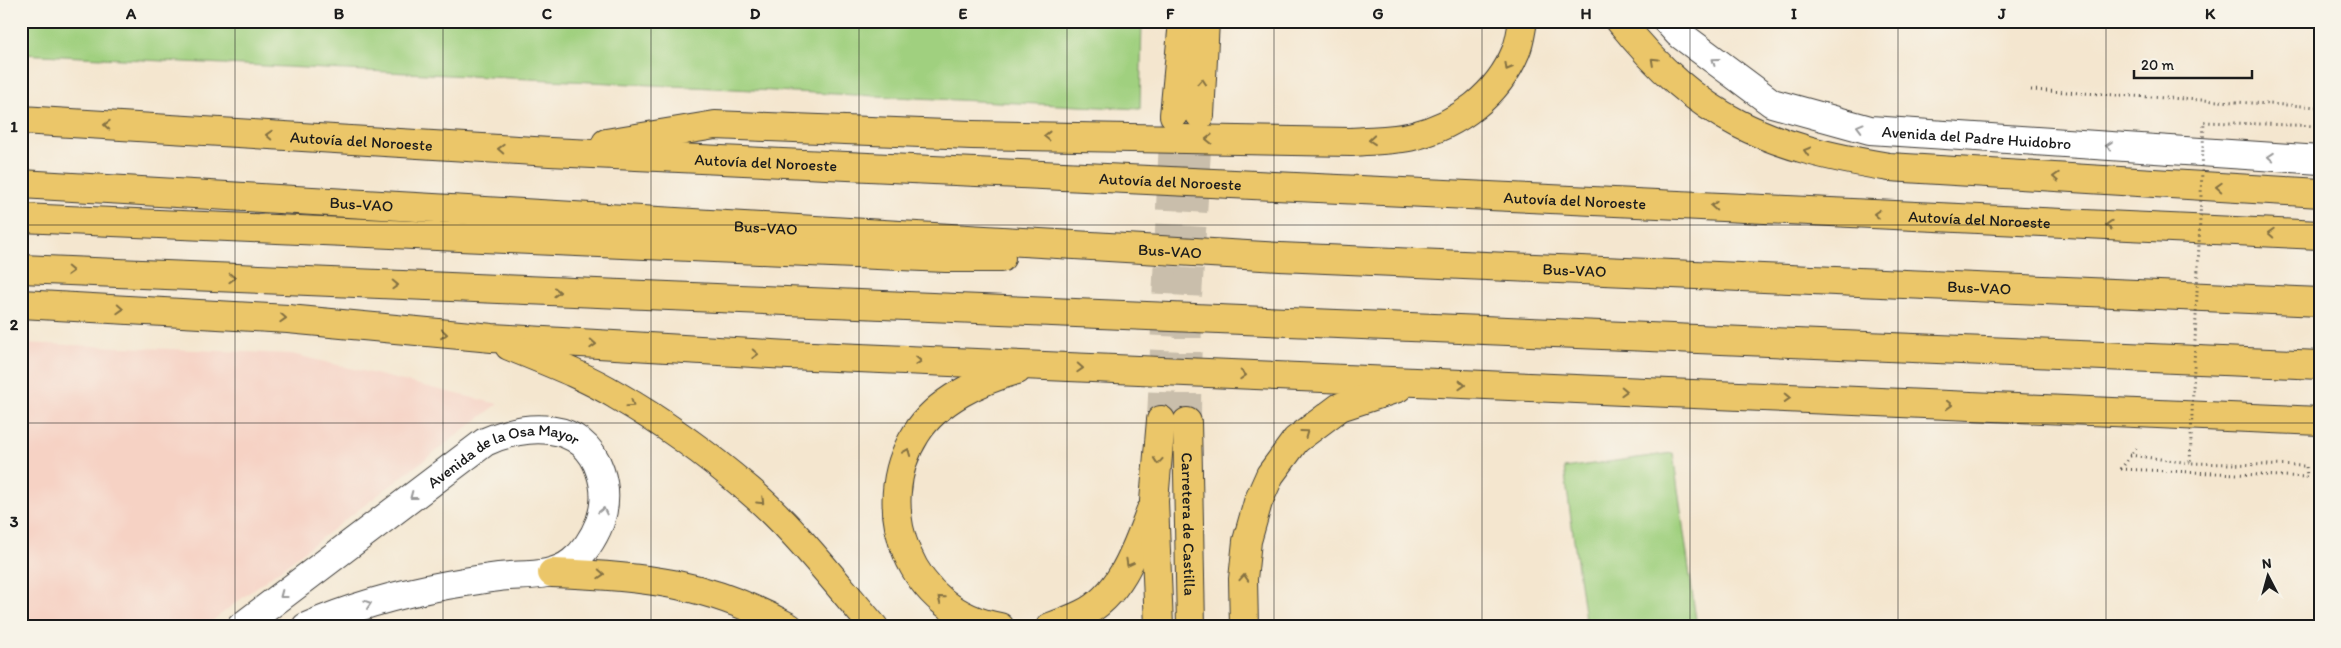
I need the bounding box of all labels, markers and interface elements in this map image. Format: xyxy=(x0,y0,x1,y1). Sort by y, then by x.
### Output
text: A xyxy=(125,4,137,23)
text: B xyxy=(334,4,345,23)
text: C xyxy=(542,4,553,23)
text: D xyxy=(750,4,761,23)
text: E xyxy=(959,4,968,23)
text: F xyxy=(1166,4,1175,23)
text: G xyxy=(1372,4,1384,23)
text: H xyxy=(1580,4,1592,23)
text: I xyxy=(1791,4,1797,23)
text: J xyxy=(1997,4,2006,23)
text: K xyxy=(2205,4,2216,23)
scale bar xyxy=(2134,48,2251,80)
text: 20 m xyxy=(2141,56,2175,74)
one-way arrow xyxy=(1650,58,1659,67)
one-way arrow xyxy=(1711,58,1721,67)
one-way arrow xyxy=(1504,62,1514,71)
one-way arrow xyxy=(1196,78,1207,86)
text: 1 xyxy=(10,117,18,136)
one-way arrow xyxy=(102,120,110,131)
street label: Avenida del Padre Huidobro xyxy=(1881,121,2072,153)
one-way arrow xyxy=(1856,123,1864,133)
street label: Autovía del Noroeste xyxy=(290,127,433,154)
one-way arrow xyxy=(265,129,273,140)
one-way arrow xyxy=(1043,131,1050,141)
one-way arrow xyxy=(1205,134,1213,144)
one-way arrow xyxy=(1367,134,1375,145)
one-way arrow xyxy=(2105,141,2113,152)
one-way arrow xyxy=(497,144,505,155)
one-way arrow xyxy=(1803,146,1812,156)
street label: Autovía del Noroeste xyxy=(694,149,838,175)
one-way arrow xyxy=(2267,151,2275,162)
street label: Autovía del Noroeste xyxy=(1099,168,1242,194)
one-way arrow xyxy=(2052,172,2060,183)
one-way arrow xyxy=(2214,181,2222,192)
street label: Autovía del Noroeste xyxy=(1503,187,1647,213)
street label: Bus-VAO xyxy=(329,192,394,215)
one-way arrow xyxy=(1710,201,1718,212)
street label: Autovía del Noroeste xyxy=(1908,206,2051,232)
one-way arrow xyxy=(1872,209,1880,220)
street label: Bus-VAO xyxy=(733,216,798,239)
one-way arrow xyxy=(2104,220,2112,231)
one-way arrow xyxy=(2267,228,2275,239)
street label: Bus-VAO xyxy=(1138,239,1203,262)
street label: Bus-VAO xyxy=(1542,259,1607,281)
one-way arrow xyxy=(66,266,74,277)
one-way arrow xyxy=(229,273,237,284)
street label: Bus-VAO xyxy=(1947,276,2012,298)
one-way arrow xyxy=(391,280,399,290)
one-way arrow xyxy=(553,286,561,297)
one-way arrow xyxy=(117,304,125,315)
one-way arrow xyxy=(279,313,287,324)
text: 2 xyxy=(10,315,19,334)
one-way arrow xyxy=(441,328,449,339)
one-way arrow xyxy=(589,339,597,350)
one-way arrow xyxy=(751,348,759,359)
one-way arrow xyxy=(914,355,922,366)
one-way arrow xyxy=(1077,362,1085,373)
one-way arrow xyxy=(1239,369,1247,380)
one-way arrow xyxy=(1458,379,1466,390)
one-way arrow xyxy=(1621,386,1629,397)
one-way arrow xyxy=(1783,393,1791,404)
one-way arrow xyxy=(625,398,634,407)
one-way arrow xyxy=(1946,400,1953,410)
street label: Avenida de la Osa Mayor xyxy=(423,420,584,492)
one-way arrow xyxy=(1299,430,1309,439)
one-way arrow xyxy=(901,448,911,457)
street label: Carretera de Castilla xyxy=(1178,452,1200,596)
one-way arrow xyxy=(1152,457,1163,465)
one-way arrow xyxy=(410,491,419,499)
one-way arrow xyxy=(755,495,764,504)
one-way arrow xyxy=(597,506,608,515)
text: 3 xyxy=(10,512,19,531)
north arrow xyxy=(2244,550,2294,600)
text: N xyxy=(2261,555,2272,573)
one-way arrow xyxy=(1125,557,1135,566)
one-way arrow xyxy=(597,569,605,580)
one-way arrow xyxy=(1238,574,1249,582)
one-way arrow xyxy=(280,589,289,597)
one-way arrow xyxy=(938,595,947,604)
one-way arrow xyxy=(363,600,371,610)

